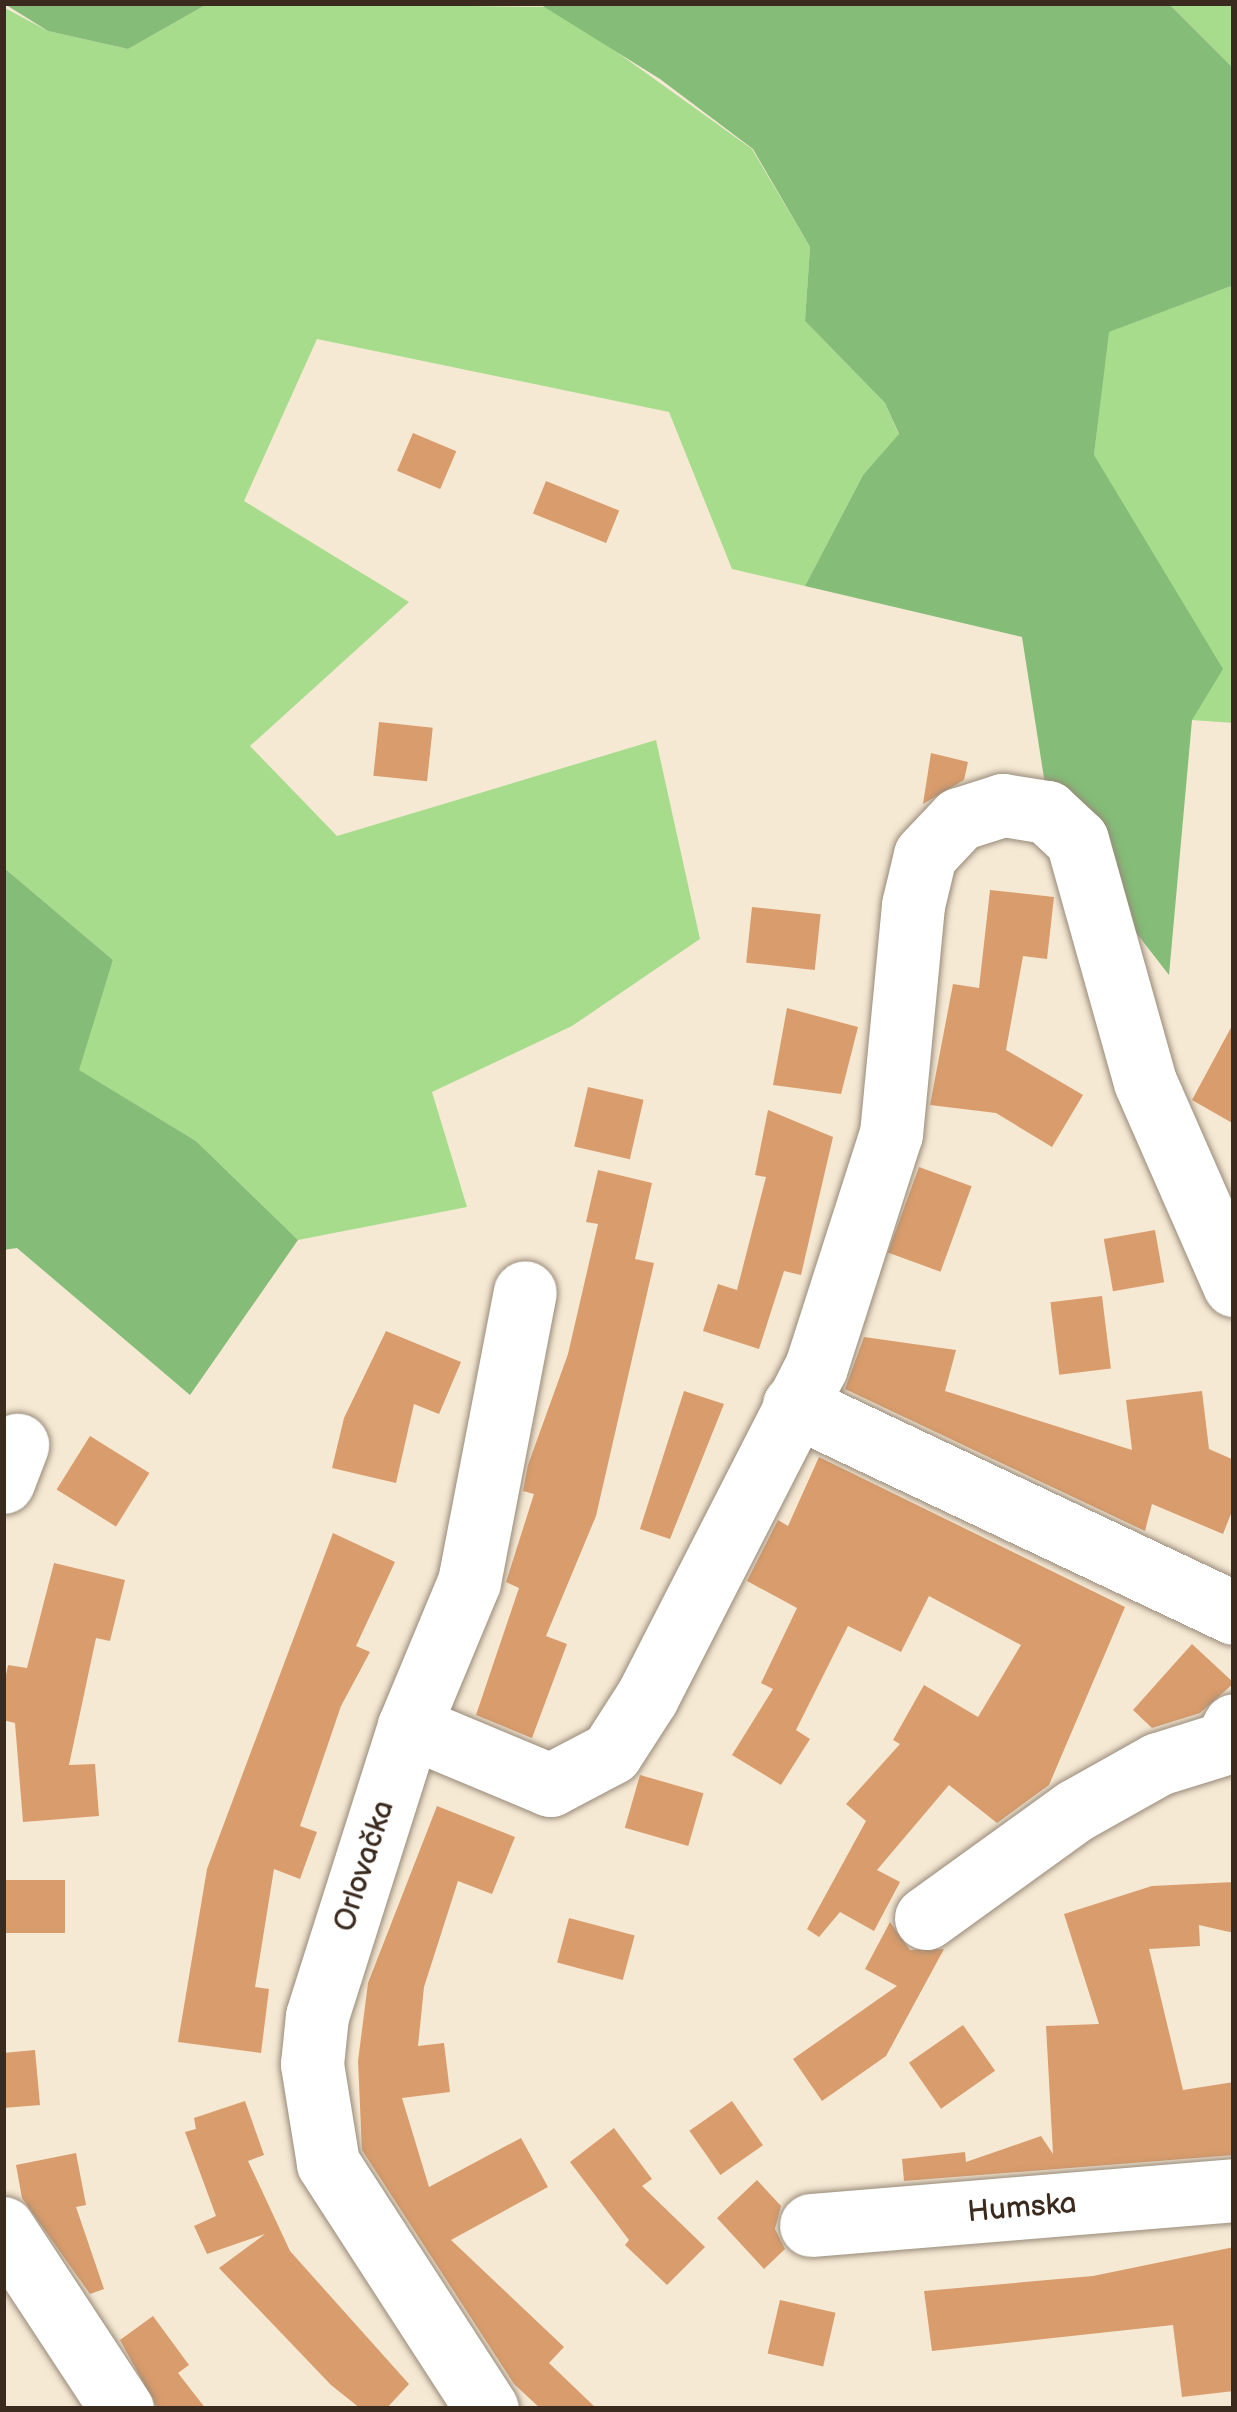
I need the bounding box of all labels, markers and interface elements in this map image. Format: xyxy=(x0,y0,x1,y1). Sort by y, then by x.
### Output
street label: Orlovačka xyxy=(326,1796,402,1936)
street label: Humska xyxy=(966,2185,1078,2231)

